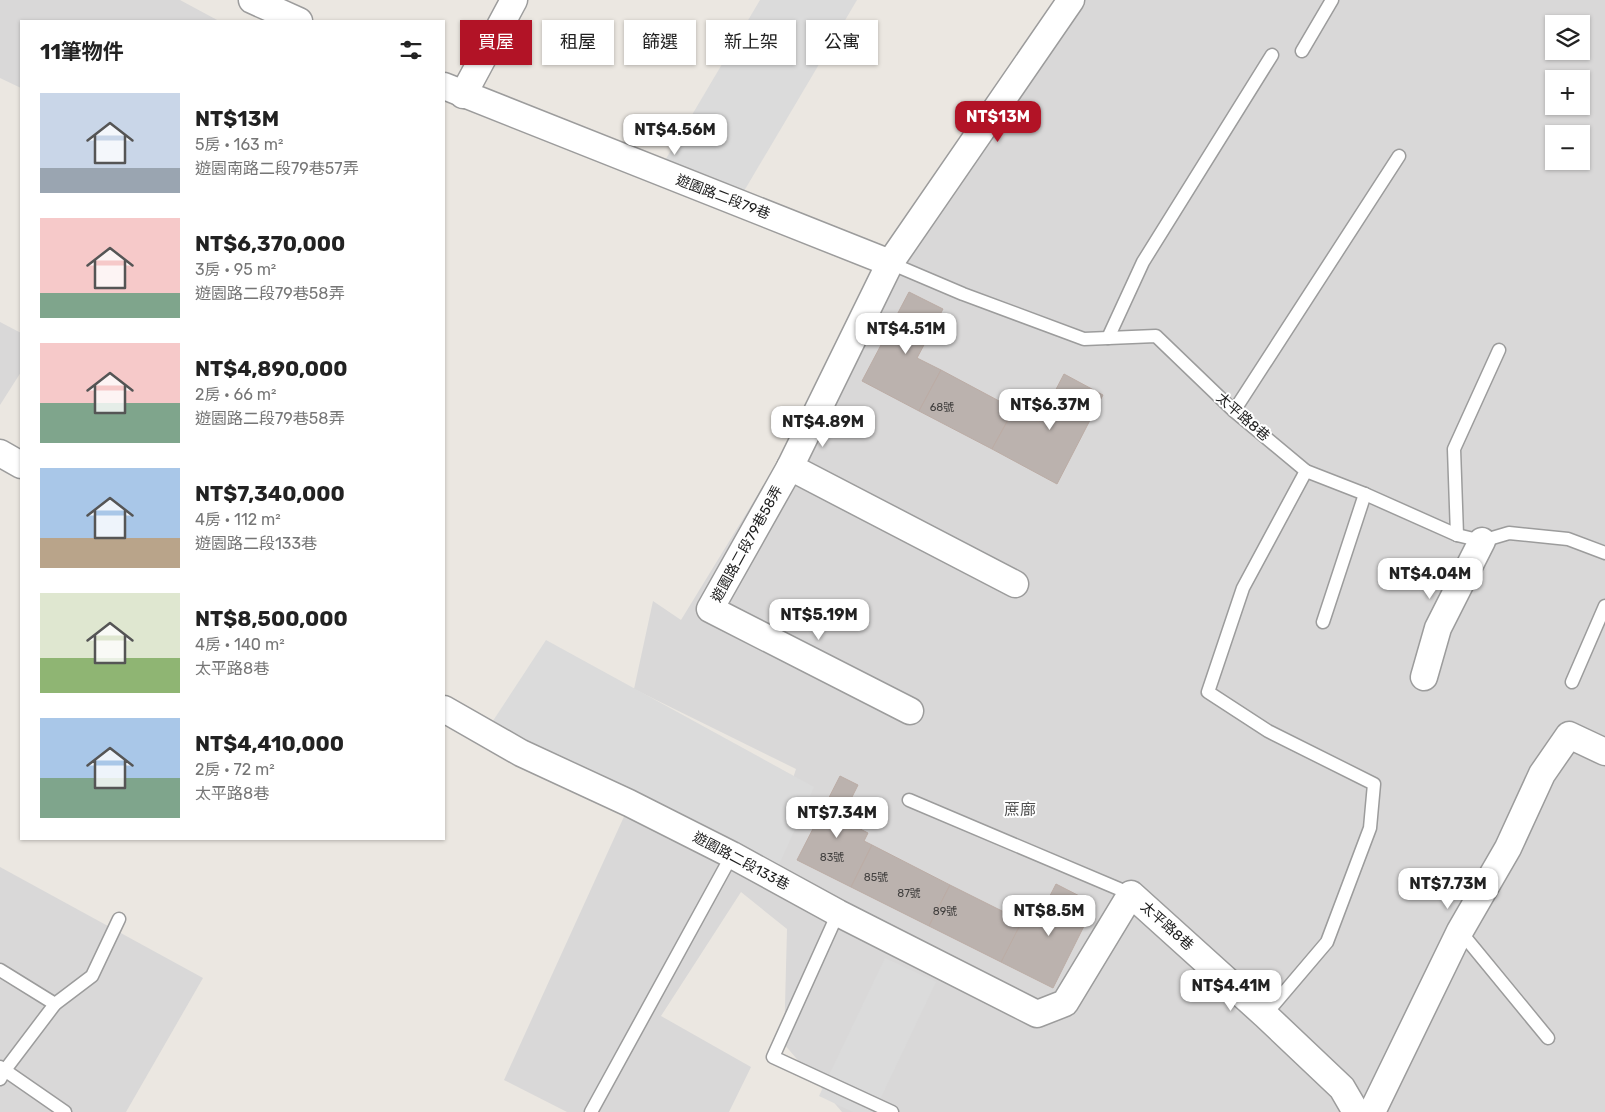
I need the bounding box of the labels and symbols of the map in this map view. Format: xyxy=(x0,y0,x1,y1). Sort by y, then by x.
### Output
pin: NT$13M xyxy=(957,100,1039,143)
pin: NT$4.56M xyxy=(623,114,727,156)
street label: 遊園路二段79巷 xyxy=(674,171,772,223)
pin: NT$4.51M xyxy=(854,312,958,355)
pin: NT$6.37M xyxy=(998,388,1102,431)
street label: 太平路8巷 xyxy=(1213,389,1273,445)
house number: 68號 xyxy=(930,401,954,414)
pin: NT$4.89M xyxy=(771,406,875,448)
street label: 遊園路二段79巷58弄 xyxy=(708,483,786,605)
pin: NT$4.04M xyxy=(1378,558,1482,600)
pin: NT$5.19M xyxy=(767,598,871,641)
pin: NT$7.34M xyxy=(785,796,889,839)
district label: 蔗廍 xyxy=(1004,800,1036,819)
street label: 遊園路二段133巷 xyxy=(690,828,792,894)
house number: 83號 xyxy=(820,851,844,864)
pin: NT$7.73M xyxy=(1396,868,1500,910)
house number: 85號 xyxy=(864,871,888,884)
house number: 87號 xyxy=(897,887,921,900)
pin: NT$8.5M xyxy=(1003,894,1095,937)
street label: 太平路8巷 xyxy=(1137,898,1197,954)
house number: 89號 xyxy=(933,905,957,918)
pin: NT$4.41M xyxy=(1179,970,1283,1012)

